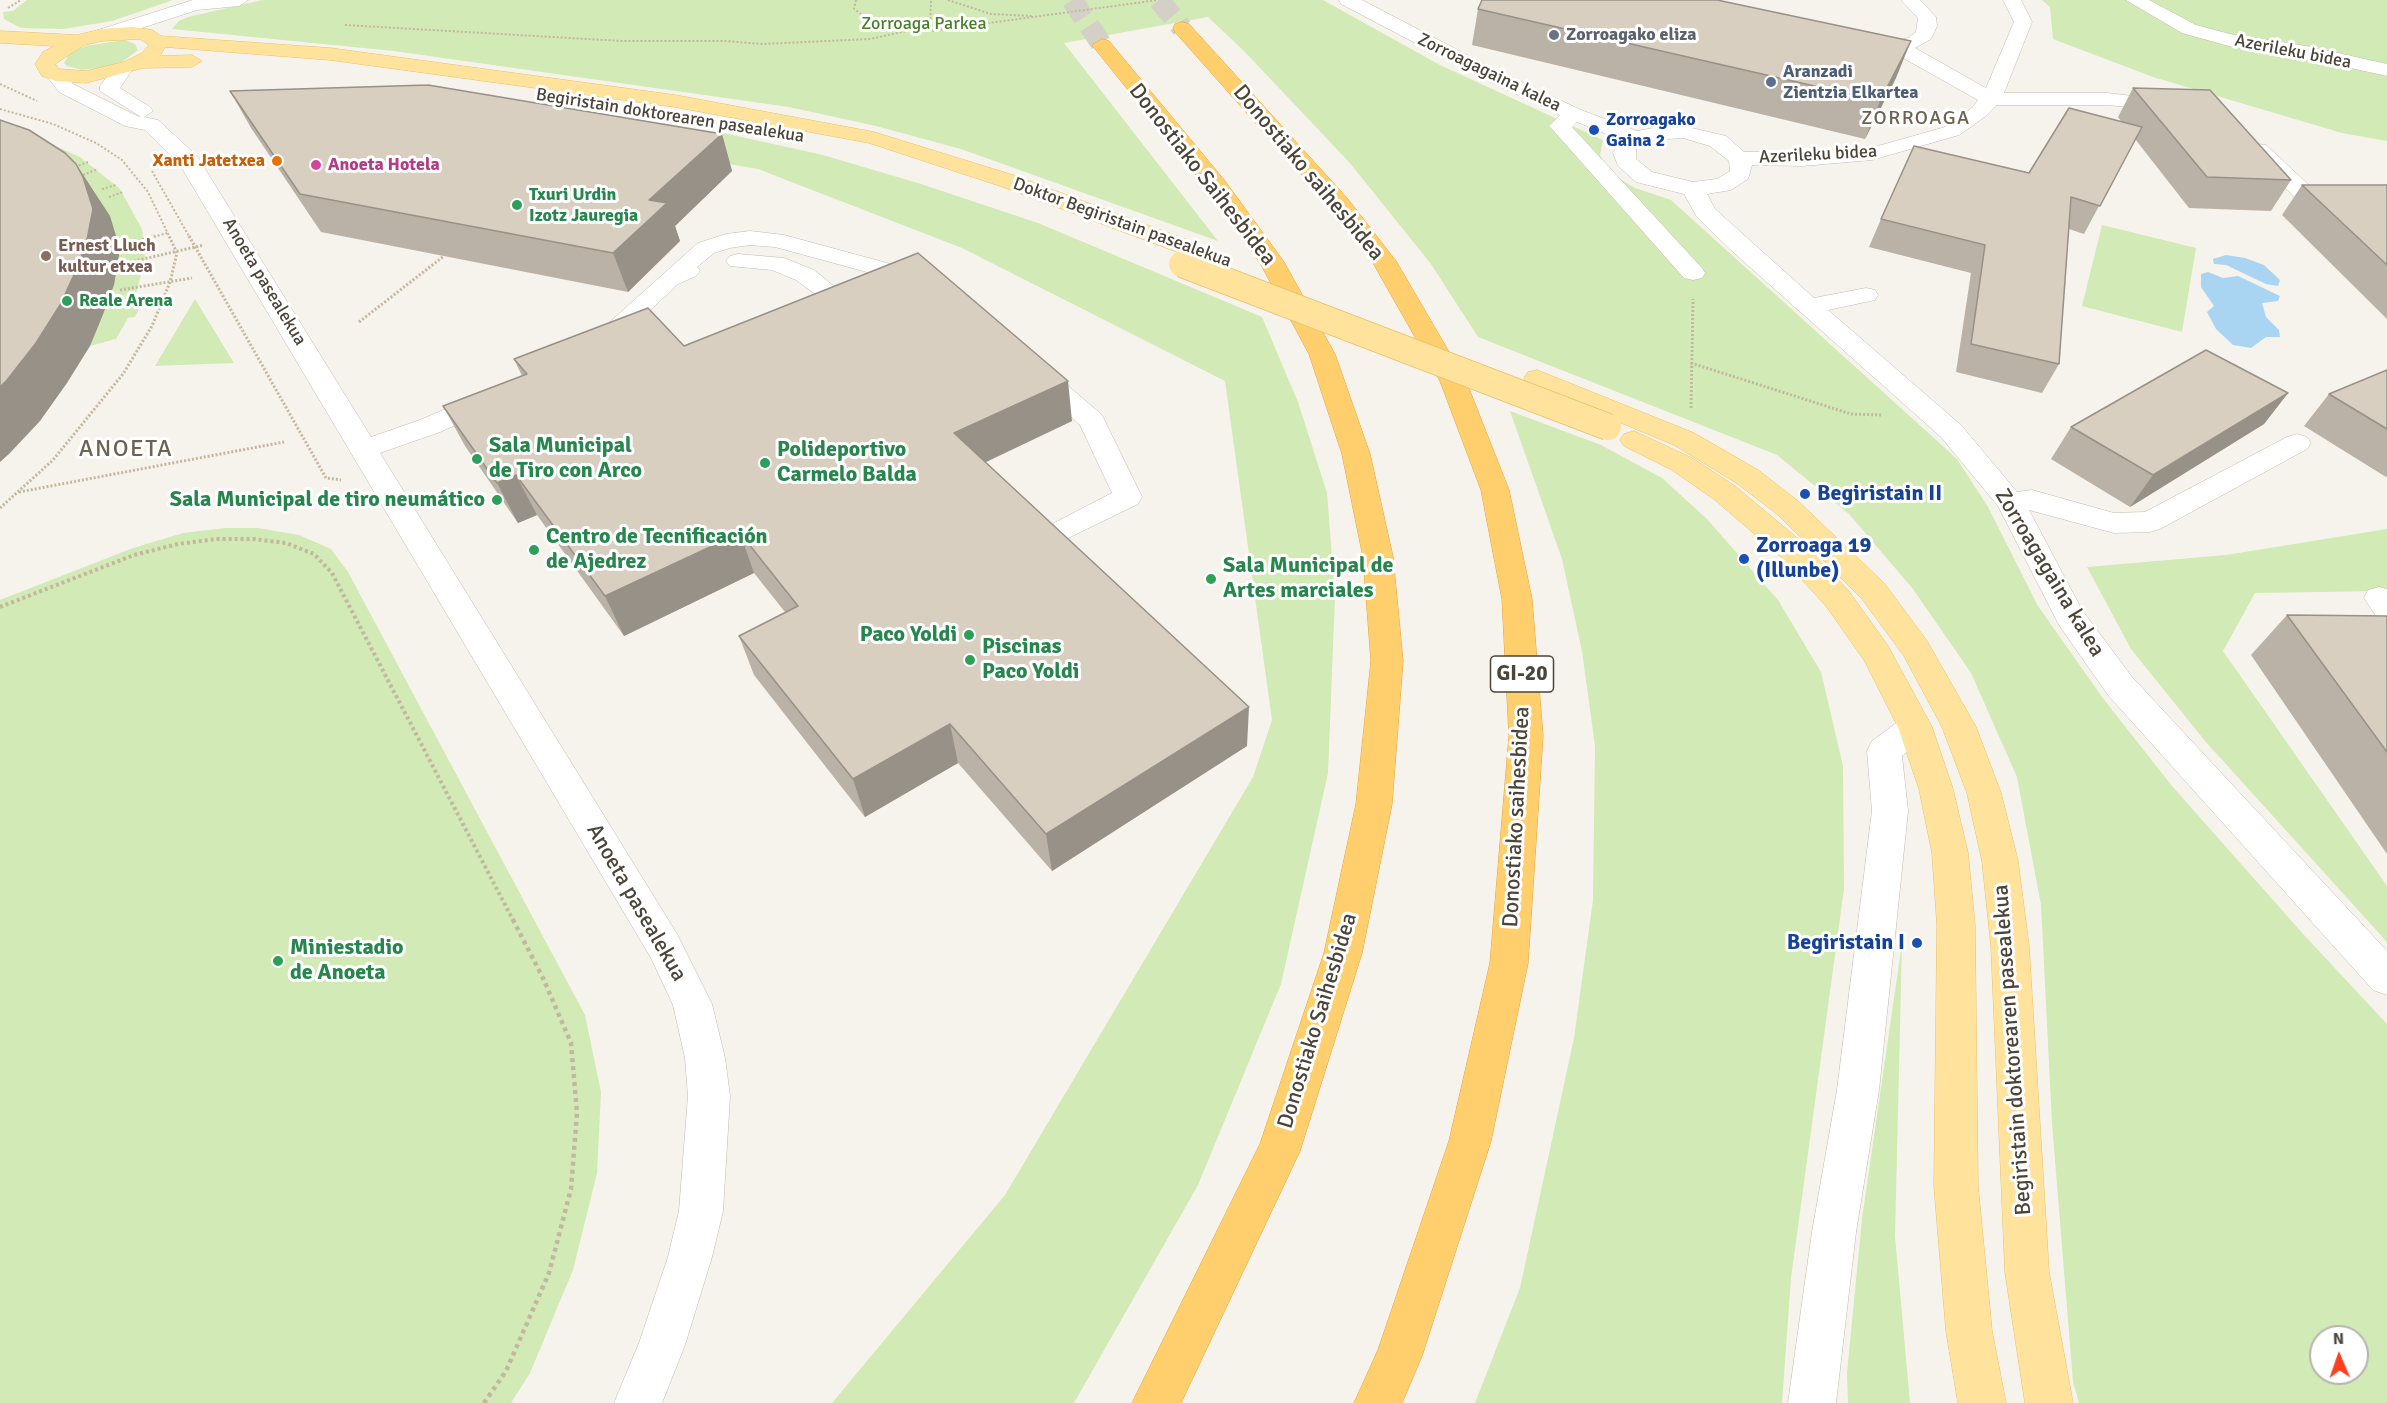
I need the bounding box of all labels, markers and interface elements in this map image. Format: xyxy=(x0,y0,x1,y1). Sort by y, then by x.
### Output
park label: Zorroaga Parkea xyxy=(861,13,987,35)
place label: Zorroagako eliza xyxy=(1566,24,1697,46)
marker: Zorroagako eliza xyxy=(1547,28,1561,42)
street label: Zorroagagaina kalea xyxy=(1414,29,1564,117)
street label: Azerileku bidea xyxy=(2233,30,2353,74)
place label: Aranzadi Zientzia Elkartea xyxy=(1783,61,1918,104)
marker: Aranzadi Zientzia Elkartea xyxy=(1764,75,1778,89)
street label: Donostiako Saihesbidea xyxy=(1123,79,1281,271)
street label: Donostiako saihesbidea xyxy=(1227,80,1389,266)
street label: Begiristain doktorearen pasealekua xyxy=(534,84,806,148)
district label: ZORROAGA xyxy=(1861,107,1971,131)
place label: Zorroagako Gaina 2 xyxy=(1606,109,1696,152)
marker: Zorroagako Gaina 2 xyxy=(1587,123,1601,137)
street label: Azerileku bidea xyxy=(1758,141,1878,169)
place label: Xanti Jatetxea xyxy=(152,150,265,172)
marker: Xanti Jatetxea xyxy=(270,154,284,168)
place label: Anoeta Hotela xyxy=(328,154,440,176)
marker: Anoeta Hotela xyxy=(309,158,323,172)
street label: Doktor Begiristain pasealekua xyxy=(1010,173,1234,273)
place label: Txuri Urdin Izotz Jauregia xyxy=(529,184,638,226)
marker: Txuri Urdin Izotz Jauregia xyxy=(510,198,524,212)
street label: Anoeta pasealekua xyxy=(217,214,311,350)
place label: Ernest Lluch kultur etxea xyxy=(58,235,156,278)
marker: Ernest Lluch kultur etxea xyxy=(39,249,53,263)
place label: Reale Arena xyxy=(79,290,173,312)
marker: Reale Arena xyxy=(60,294,74,308)
place label: Sala Municipal de Tiro con Arco xyxy=(489,433,642,484)
district label: ANOETA xyxy=(79,436,173,464)
place label: Polideportivo Carmelo Balda xyxy=(777,437,917,488)
marker: Sala Municipal de Tiro con Arco xyxy=(470,452,484,466)
marker: Polideportivo Carmelo Balda xyxy=(758,456,772,470)
place label: Begiristain II xyxy=(1817,481,1942,507)
street label: Zorroagagaina kalea xyxy=(1988,484,2110,662)
place label: Sala Municipal de tiro neumático xyxy=(170,487,485,513)
marker: Begiristain II xyxy=(1798,487,1812,501)
marker: Sala Municipal de tiro neumático xyxy=(490,493,504,507)
place label: Centro de Tecnificación de Ajedrez xyxy=(546,524,768,576)
place label: Zorroaga 19 (Illunbe) xyxy=(1756,533,1871,584)
marker: Centro de Tecnificación de Ajedrez xyxy=(527,543,541,557)
marker: Zorroaga 19 (Illunbe) xyxy=(1737,552,1751,566)
place label: Sala Municipal de Artes marciales xyxy=(1223,553,1393,604)
marker: Sala Municipal de Artes marciales xyxy=(1204,572,1218,586)
place label: Paco Yoldi xyxy=(860,622,957,648)
marker: Paco Yoldi xyxy=(962,628,976,642)
place label: Piscinas Paco Yoldi xyxy=(982,634,1079,686)
marker: Piscinas Paco Yoldi xyxy=(963,653,977,667)
road number: GI-20 xyxy=(1490,656,1553,692)
street label: Donostiako saihesbidea xyxy=(1498,706,1536,928)
street label: Anoeta pasealekua xyxy=(580,820,692,986)
street label: Begiristain doktorearen pasealekua xyxy=(1988,884,2038,1216)
street label: Donostiako Saihesbidea xyxy=(1273,910,1363,1132)
place label: Begiristain I xyxy=(1787,930,1905,956)
place label: Miniestadio de Anoeta xyxy=(290,935,403,986)
marker: Begiristain I xyxy=(1910,936,1924,950)
marker: Miniestadio de Anoeta xyxy=(271,954,285,968)
north arrow xyxy=(2309,1325,2369,1385)
text: N xyxy=(2333,1329,2344,1349)

